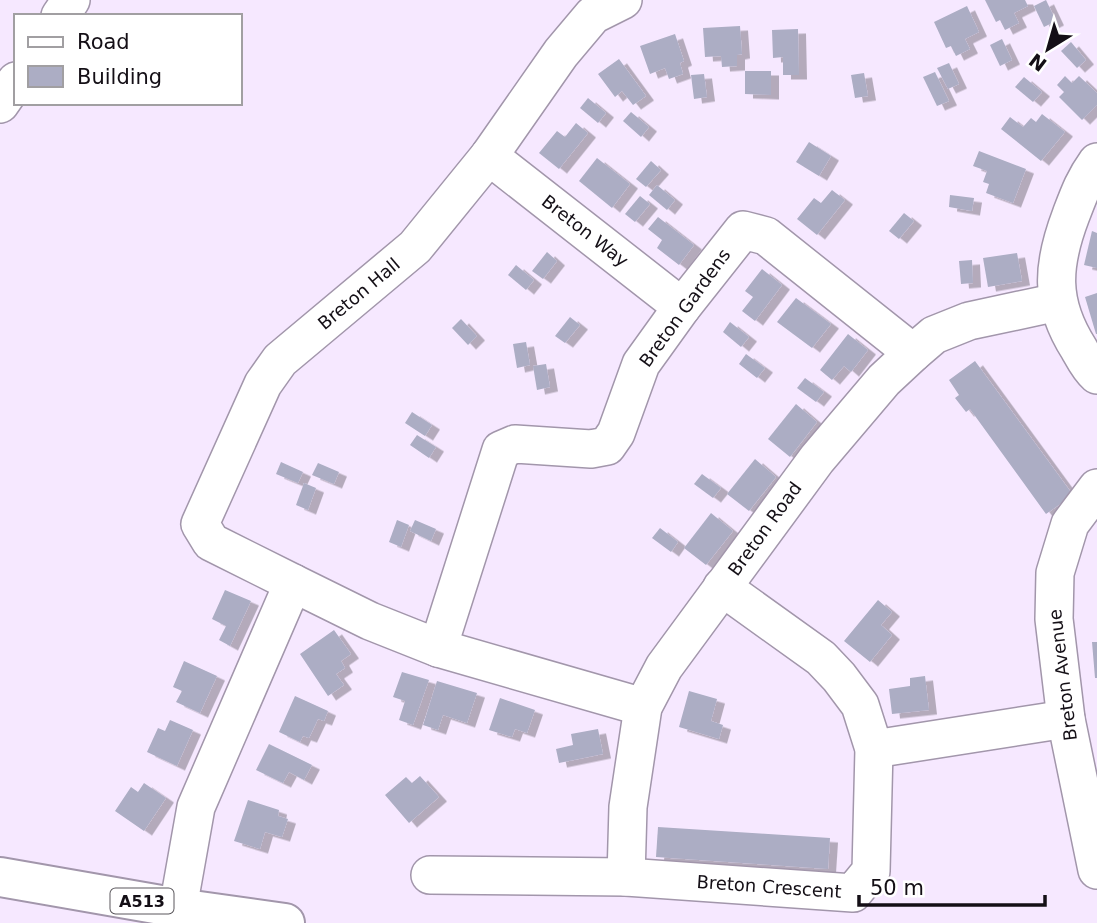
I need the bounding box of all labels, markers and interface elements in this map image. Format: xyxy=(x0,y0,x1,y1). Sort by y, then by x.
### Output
legend xyxy=(14,14,242,105)
north arrow xyxy=(1013,14,1083,84)
text: Road xyxy=(77,30,130,54)
text: N xyxy=(1025,49,1051,76)
text: Building xyxy=(77,65,162,89)
street label: Breton Way xyxy=(538,190,633,271)
street label: Breton Gardens xyxy=(635,245,735,371)
street label: Breton Hall xyxy=(314,253,404,334)
street label: Breton Road xyxy=(724,478,806,580)
street label: Breton Avenue xyxy=(1044,608,1081,742)
scale bar xyxy=(859,864,1044,908)
street label: Breton Crescent xyxy=(696,871,842,902)
text: 50 m xyxy=(870,876,924,900)
road number: A513 xyxy=(110,888,174,914)

